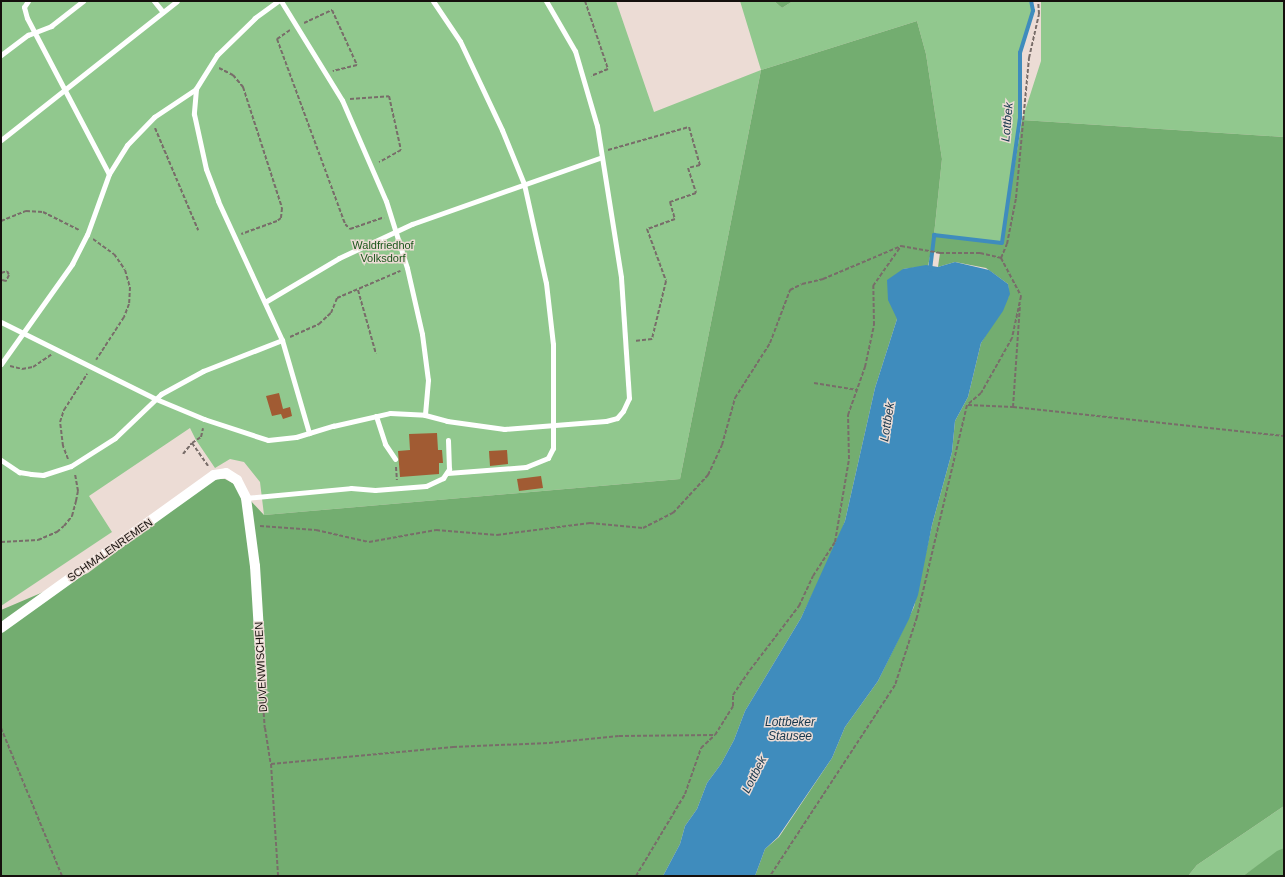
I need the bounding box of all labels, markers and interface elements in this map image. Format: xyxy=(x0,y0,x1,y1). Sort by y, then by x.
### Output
water label: Lottbek xyxy=(999,102,1017,142)
park label: Waldfriedhof Volksdorf xyxy=(352,239,414,265)
water label: Lottbek xyxy=(878,401,898,443)
street label: SCHMALENREMEN xyxy=(65,516,155,584)
street label: DUVENWISCHEN xyxy=(252,621,270,713)
water label: Lottbeker Stausee xyxy=(765,716,815,744)
water label: Lottbek xyxy=(740,754,770,796)

